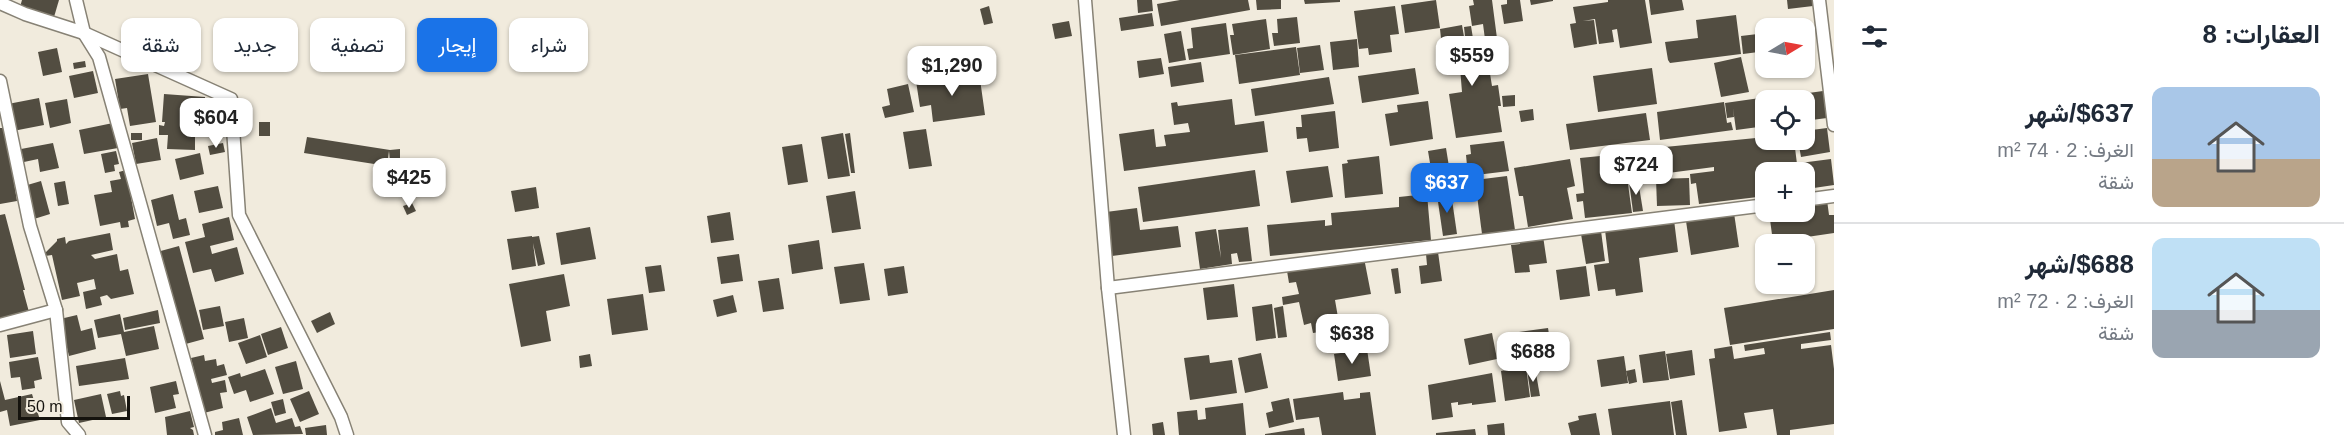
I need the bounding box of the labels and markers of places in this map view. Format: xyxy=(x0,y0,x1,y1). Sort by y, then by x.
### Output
pin: $559 xyxy=(1436,36,1508,87)
pin: $1,290 xyxy=(903,46,1001,97)
pin: $604 xyxy=(180,98,252,149)
pin: $724 xyxy=(1600,145,1672,196)
pin: $425 xyxy=(373,158,445,209)
pin: $637 xyxy=(1411,163,1483,214)
pin: $638 xyxy=(1316,314,1388,365)
pin: $688 xyxy=(1497,332,1569,383)

